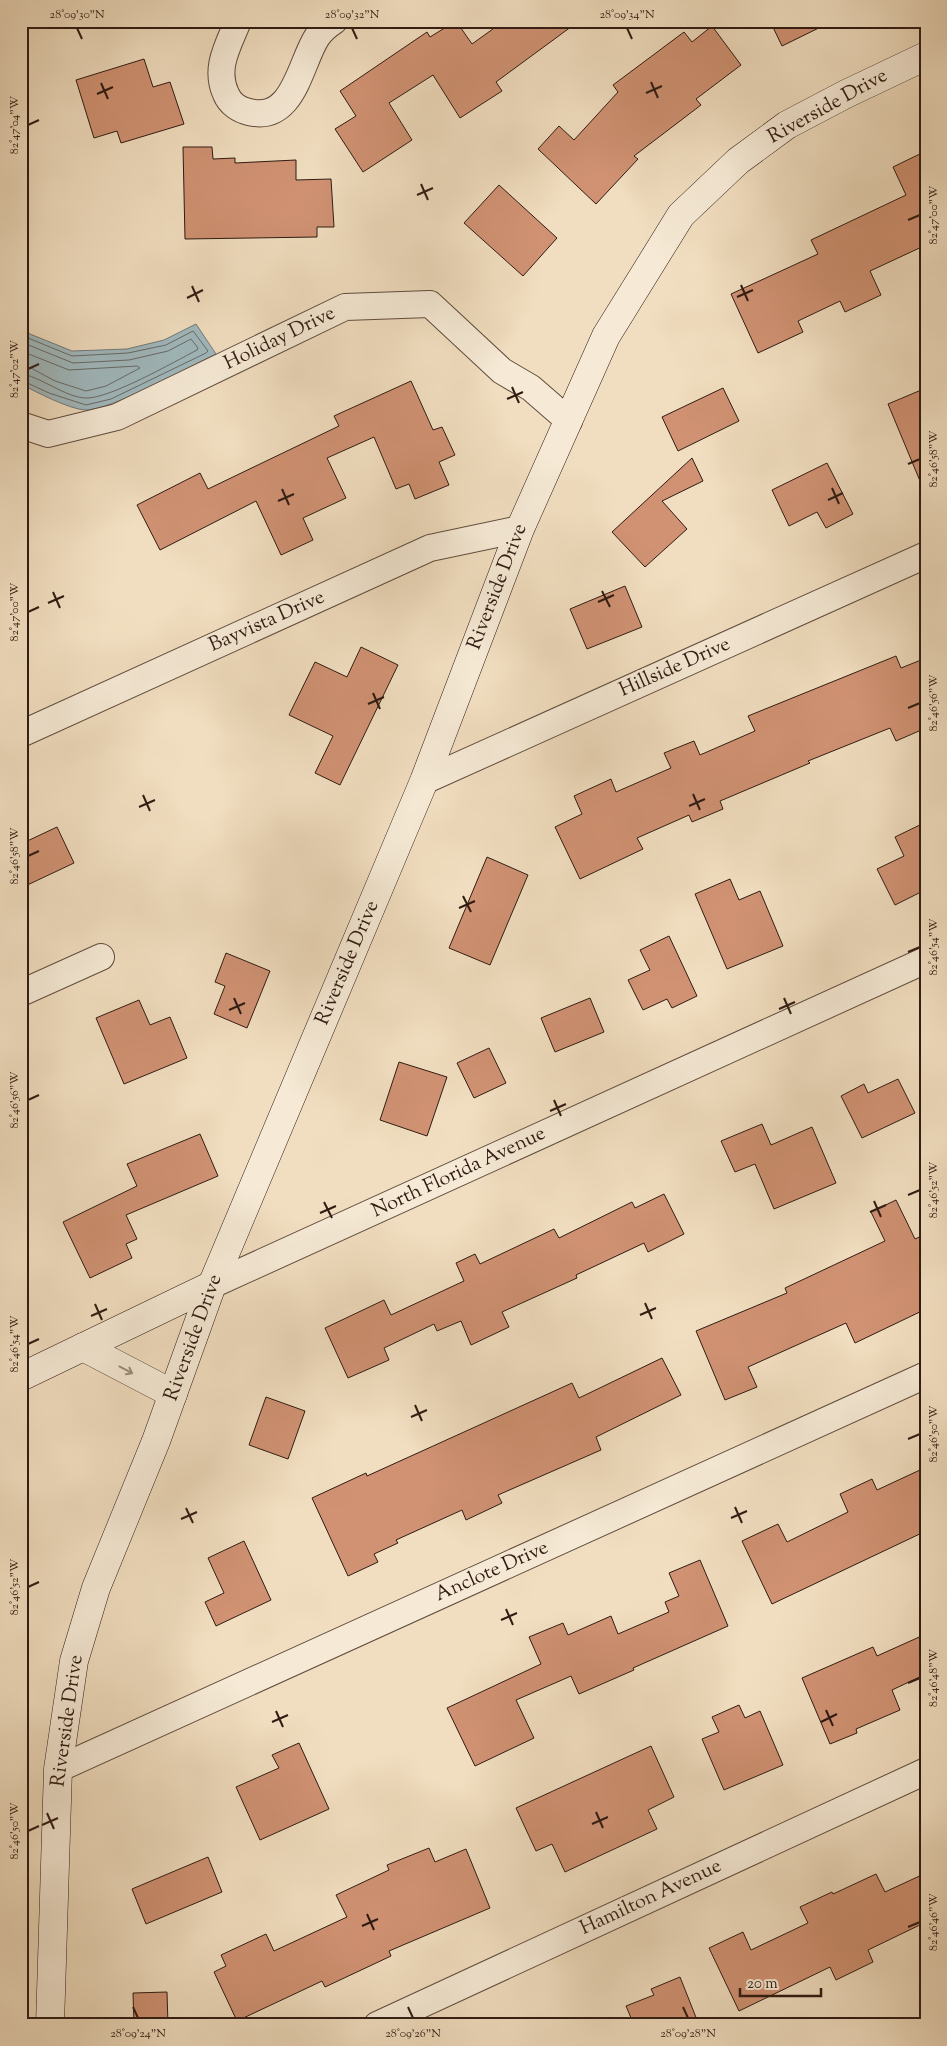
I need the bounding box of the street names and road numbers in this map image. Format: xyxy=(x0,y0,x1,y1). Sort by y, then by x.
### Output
street label: Riverside Drive xyxy=(763,62,893,152)
street label: Holiday Drive xyxy=(220,300,340,378)
street label: Riverside Drive xyxy=(461,520,535,654)
street label: Bayvista Drive xyxy=(204,584,330,660)
street label: Hillside Drive xyxy=(615,631,735,705)
street label: Riverside Drive xyxy=(309,896,387,1030)
street label: North Florida Avenue xyxy=(367,1120,551,1226)
street label: Riverside Drive xyxy=(158,1271,230,1405)
street label: Anclote Drive xyxy=(431,1534,553,1610)
street label: Riverside Drive xyxy=(44,1653,92,1789)
street label: Hamilton Avenue xyxy=(575,1852,727,1944)

